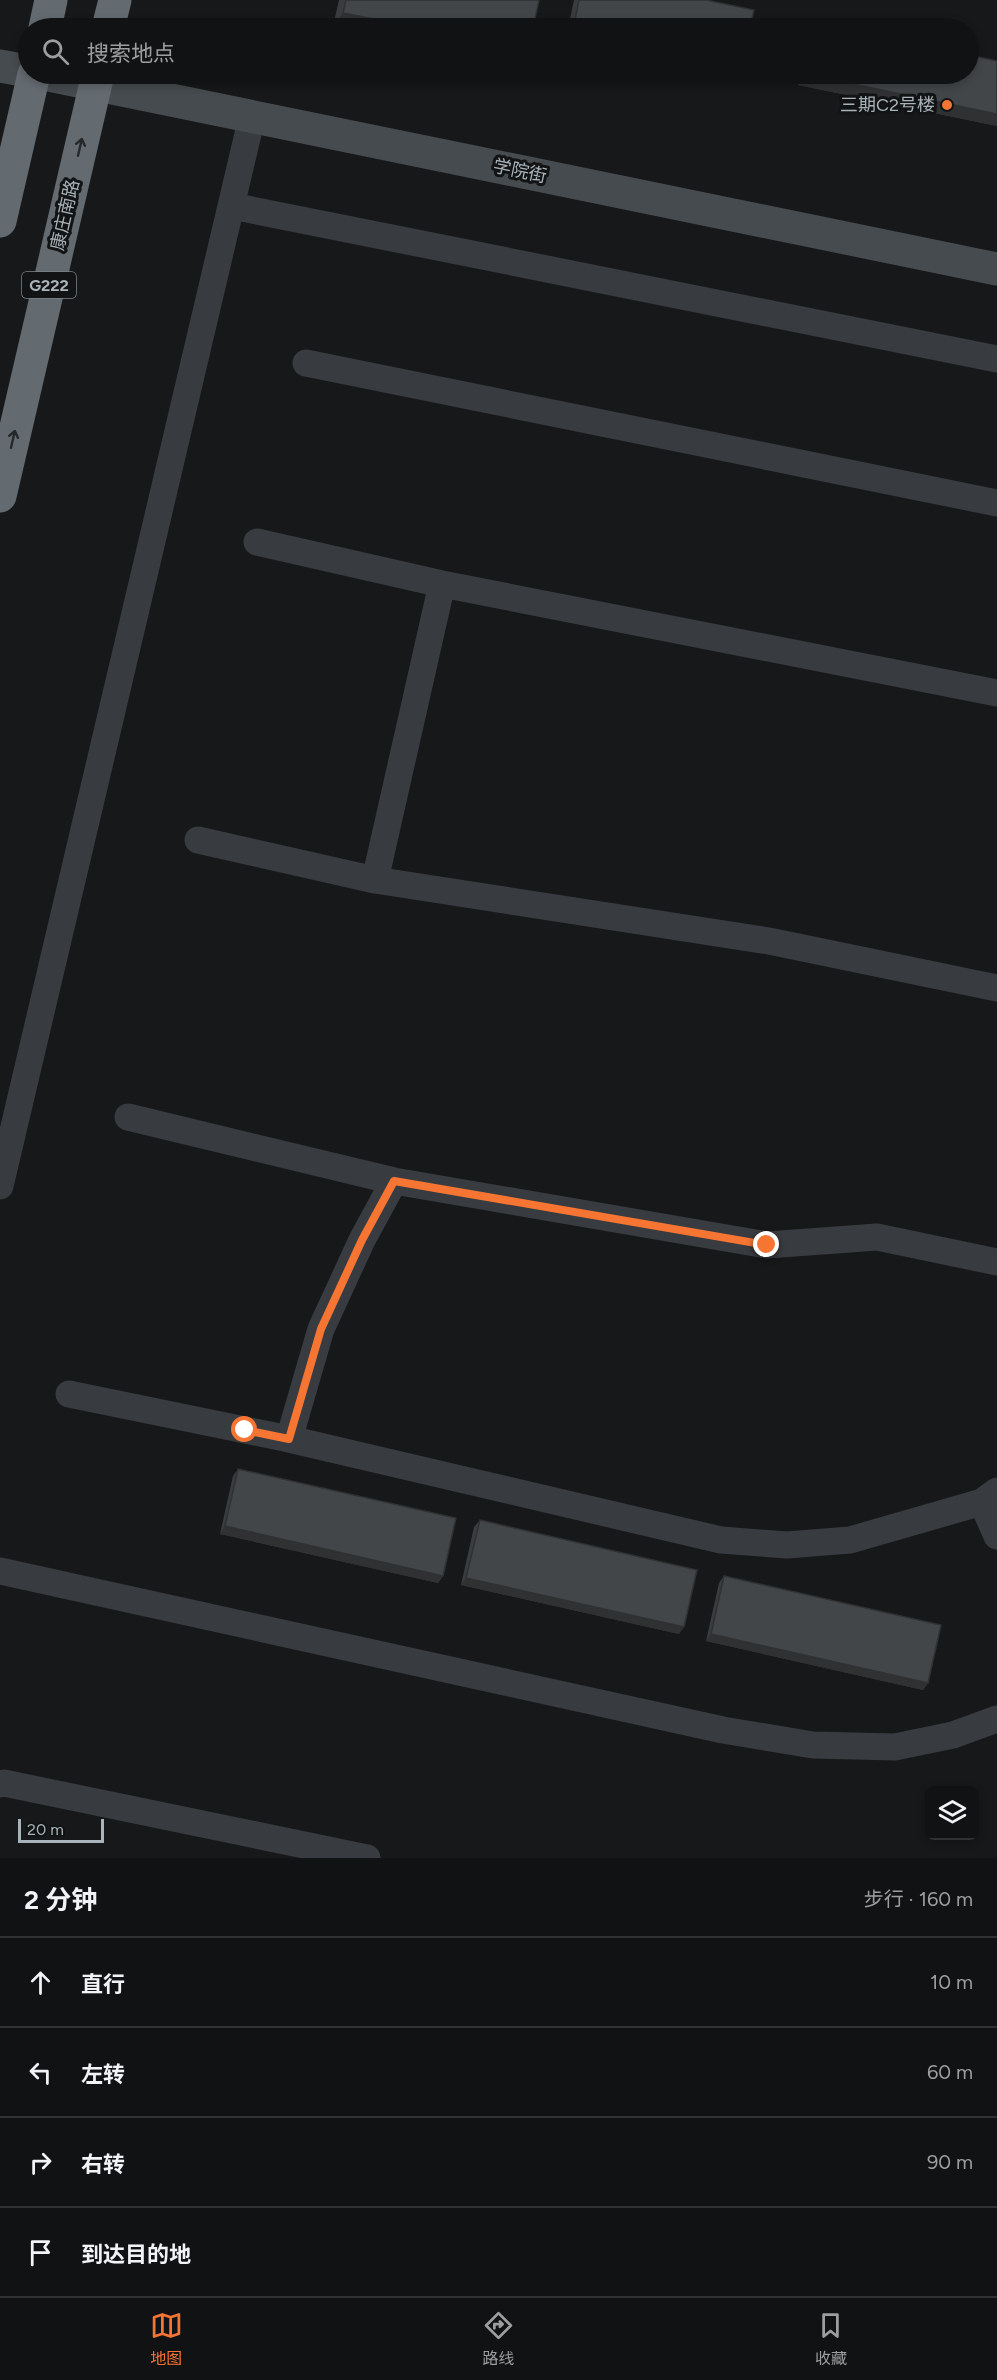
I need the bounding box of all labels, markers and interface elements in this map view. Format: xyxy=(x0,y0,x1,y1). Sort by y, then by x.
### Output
search box xyxy=(18,18,979,84)
icon: search xyxy=(39,35,72,68)
text: 搜索地点 xyxy=(87,40,175,67)
place label: 三期C2号楼 xyxy=(840,94,935,116)
marker: 三期C2号楼 xyxy=(940,98,954,112)
one-way arrow xyxy=(75,138,87,157)
street label: 学院街 xyxy=(491,155,549,187)
street label: 康庄南路 xyxy=(46,177,84,253)
road number: G222 xyxy=(22,272,76,298)
one-way arrow xyxy=(8,430,19,449)
route end xyxy=(753,1231,779,1257)
route start xyxy=(231,1416,257,1442)
map controls xyxy=(925,1786,979,1840)
button: layers xyxy=(925,1786,979,1840)
scale bar xyxy=(18,1816,104,1844)
text: 20 m xyxy=(27,1820,64,1839)
text: 2 分钟 xyxy=(24,1884,97,1916)
text: 步行 · 160 m xyxy=(864,1887,973,1911)
icon: ahead xyxy=(24,1966,57,1999)
text: 10 m xyxy=(930,1970,973,1994)
text: 直行 xyxy=(81,1971,125,1998)
icon: left xyxy=(24,2056,57,2089)
text: 60 m xyxy=(927,2060,973,2084)
text: 左转 xyxy=(81,2061,125,2088)
icon: right xyxy=(24,2146,57,2179)
text: 90 m xyxy=(927,2150,973,2174)
text: 右转 xyxy=(81,2151,125,2178)
icon: arrive xyxy=(24,2236,57,2269)
text: 到达目的地 xyxy=(81,2241,191,2268)
tab: 地图 xyxy=(150,2309,183,2369)
tab: 路线 xyxy=(482,2309,515,2369)
tab: 收藏 xyxy=(814,2309,847,2369)

